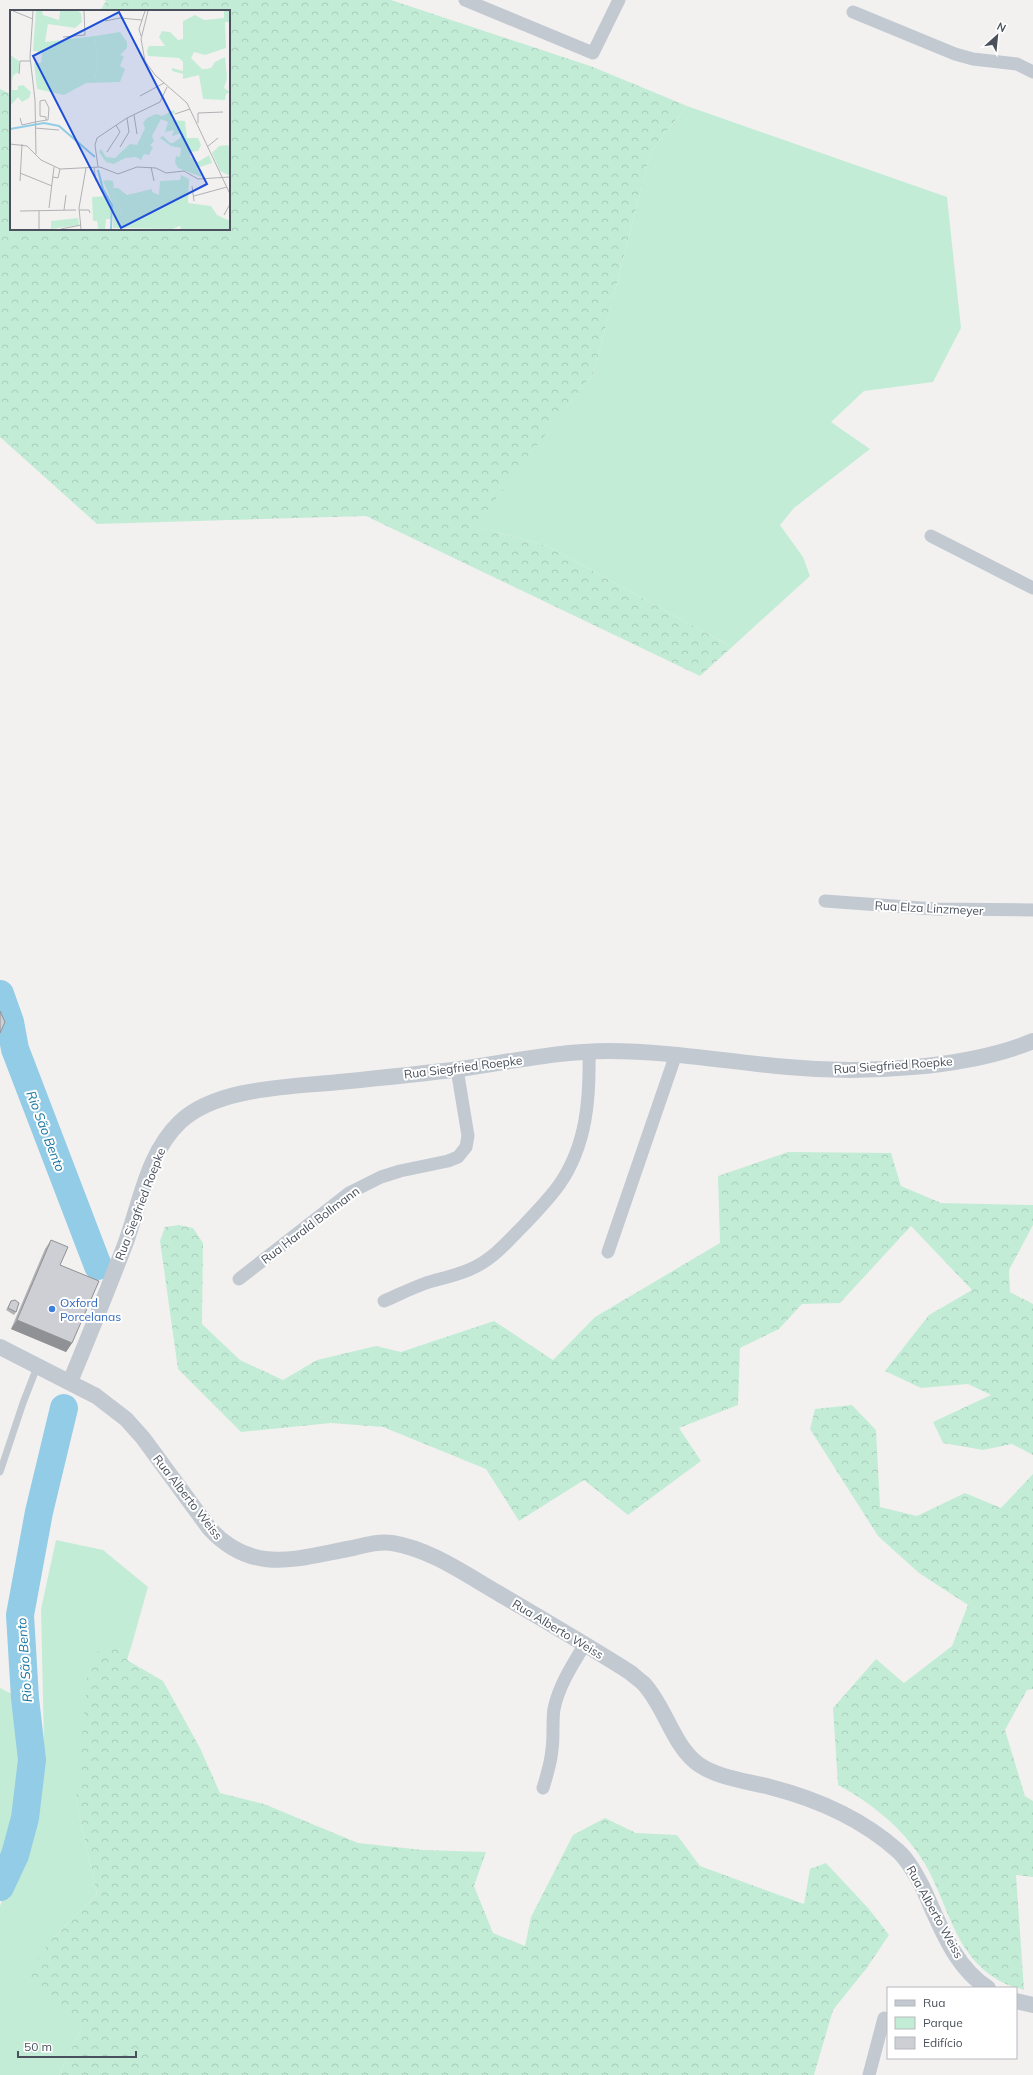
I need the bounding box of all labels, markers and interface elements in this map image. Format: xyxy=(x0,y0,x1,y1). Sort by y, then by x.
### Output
inset map xyxy=(10,10,230,230)
north arrow xyxy=(977,16,1017,56)
text: N xyxy=(995,19,1008,35)
street label: Rua Elza Linzmeyer xyxy=(874,898,984,918)
street label: Rua Siegfried Roepke xyxy=(403,1052,523,1082)
street label: Rua Siegfried Roepke xyxy=(833,1053,953,1077)
water label: Rio São Bento xyxy=(23,1088,69,1174)
street label: Rua Siegfried Roepke xyxy=(112,1146,168,1262)
street label: Rua Harald Bollmann xyxy=(258,1183,362,1267)
place label: Oxford Porcelanas xyxy=(60,1295,121,1324)
marker: Oxford Porcelanas xyxy=(47,1304,57,1314)
street label: Rua Alberto Weiss xyxy=(150,1452,226,1543)
street label: Rua Alberto Weiss xyxy=(510,1596,606,1662)
water label: Rio São Bento xyxy=(13,1617,35,1703)
street label: Rua Alberto Weiss xyxy=(903,1863,967,1961)
legend xyxy=(887,1987,1017,2059)
text: Rua xyxy=(923,1995,945,2010)
text: Parque xyxy=(923,2015,963,2030)
scale bar xyxy=(18,2033,136,2059)
text: Edifício xyxy=(923,2035,963,2050)
text: 50 m xyxy=(24,2039,52,2054)

